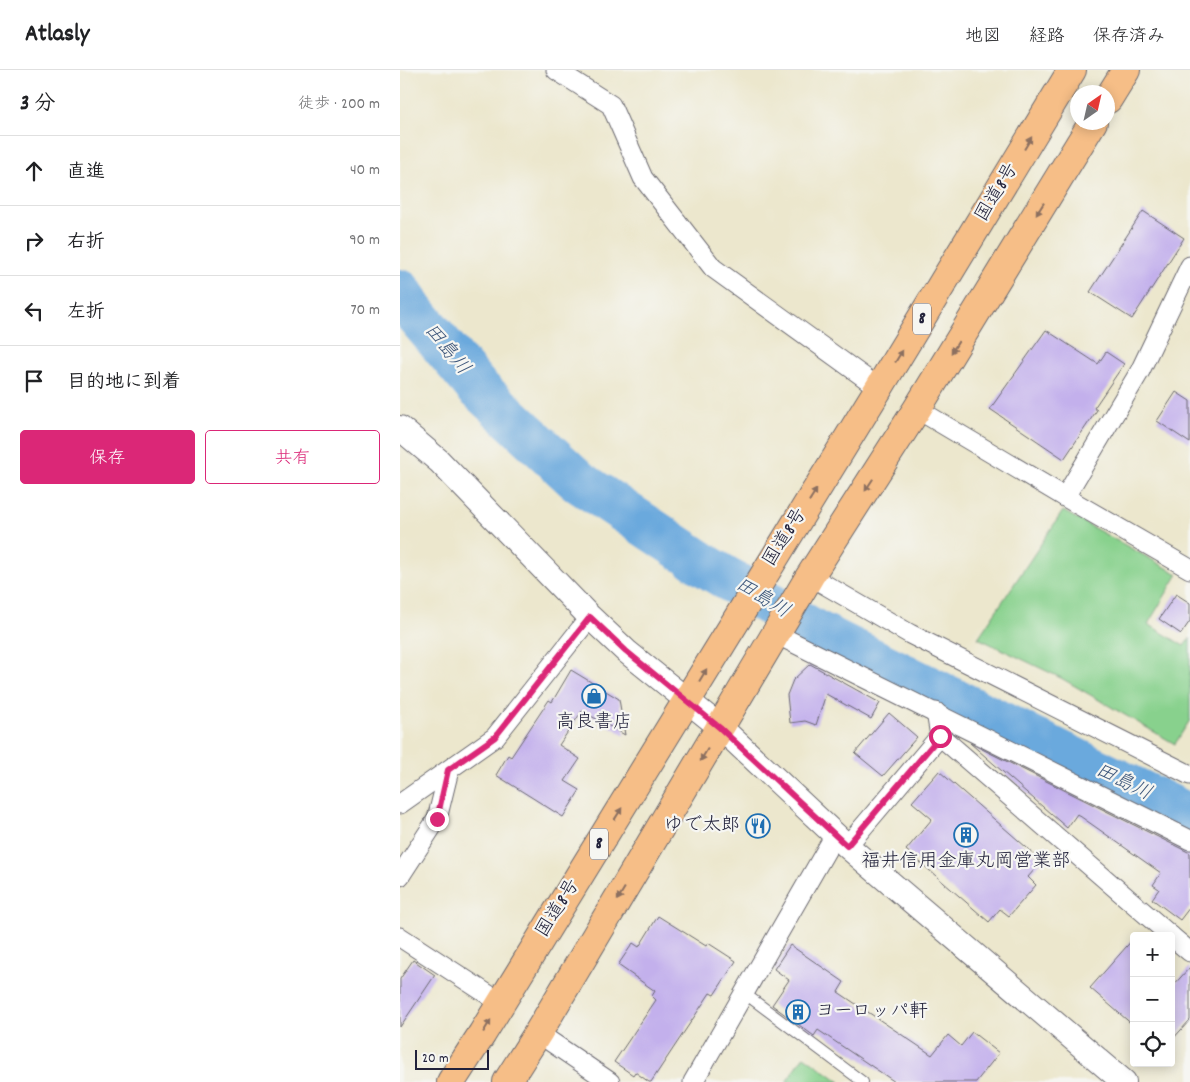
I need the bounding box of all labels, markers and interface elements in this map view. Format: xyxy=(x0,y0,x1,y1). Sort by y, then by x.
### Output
text: Atlasly xyxy=(25,18,89,52)
text: 地図 xyxy=(965,25,1001,50)
text: 経路 xyxy=(1029,25,1065,50)
text: 保存済み xyxy=(1093,25,1165,50)
north arrow xyxy=(1070,85,1115,130)
text: 3 分 xyxy=(20,90,55,120)
text: 徒歩 · 200 m xyxy=(298,93,380,116)
one-way arrow xyxy=(1024,136,1033,149)
icon: ahead xyxy=(20,157,48,185)
street label: 国道8号 xyxy=(970,158,1026,228)
text: 40 m xyxy=(350,159,380,182)
text: 直進 xyxy=(67,160,105,187)
one-way arrow xyxy=(1036,202,1045,215)
icon: right xyxy=(20,227,48,255)
text: 90 m xyxy=(349,229,380,252)
text: 右折 xyxy=(67,230,105,257)
icon: left xyxy=(20,297,48,325)
text: 70 m xyxy=(350,299,380,322)
text: 左折 xyxy=(67,300,105,327)
road number: 8 xyxy=(913,303,931,334)
water label: 田島川 xyxy=(416,318,476,382)
one-way arrow xyxy=(950,341,960,354)
one-way arrow xyxy=(894,350,903,363)
icon: arrive xyxy=(20,367,48,395)
text: 目的地に到着 xyxy=(67,370,181,397)
button: 保存 xyxy=(20,430,195,484)
button: 共有 xyxy=(205,430,380,484)
one-way arrow xyxy=(864,478,873,491)
one-way arrow xyxy=(809,488,818,501)
street label: 国道8号 xyxy=(757,503,815,573)
water label: 田島川 xyxy=(729,572,795,626)
one-way arrow xyxy=(698,668,707,682)
shop icon: 高良書店 xyxy=(581,683,607,709)
place label: 高良書店 xyxy=(556,710,632,737)
route start xyxy=(929,725,952,748)
one-way arrow xyxy=(699,748,708,761)
water label: 田島川 xyxy=(1090,757,1156,809)
one-way arrow xyxy=(613,807,623,820)
route end xyxy=(426,808,449,831)
place label: ゆで太郎 xyxy=(664,813,740,840)
restaurant icon: ゆで太郎 xyxy=(745,813,771,839)
building icon: 福井信用金庫丸岡営業部 xyxy=(953,822,979,848)
road number: 8 xyxy=(590,829,608,860)
place label: 福井信用金庫丸岡営業部 xyxy=(861,849,1071,876)
street label: 国道8号 xyxy=(530,874,588,944)
one-way arrow xyxy=(616,888,625,901)
map controls xyxy=(1130,932,1175,1067)
button: + xyxy=(1130,932,1175,977)
button: − xyxy=(1130,977,1175,1022)
building icon: ヨーロッパ軒 xyxy=(785,999,811,1025)
place label: ヨーロッパ軒 xyxy=(816,999,928,1026)
one-way arrow xyxy=(482,1020,491,1033)
button: locate xyxy=(1130,1022,1175,1067)
scale bar xyxy=(415,1047,489,1070)
text: 20 m xyxy=(422,1049,449,1069)

